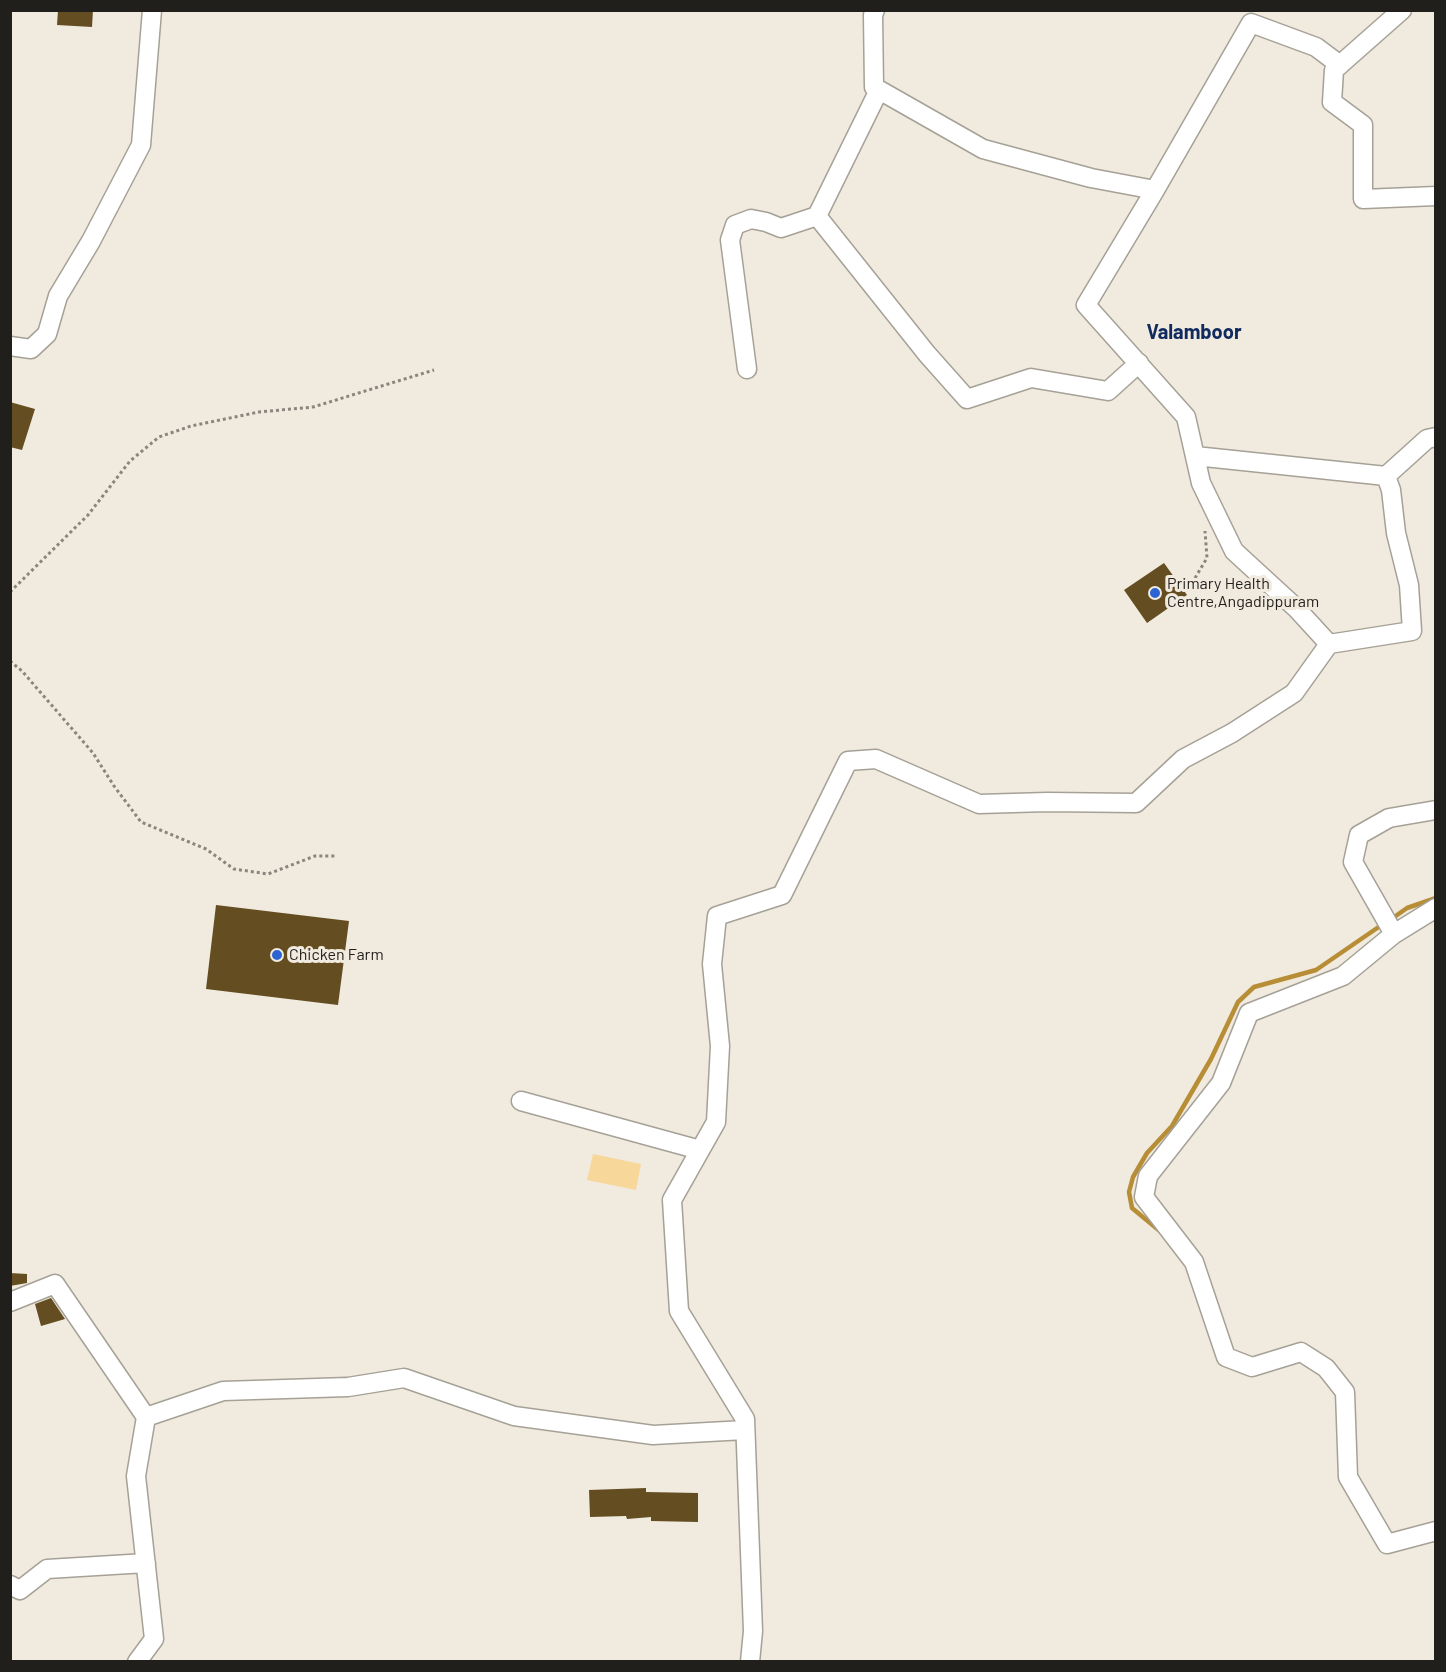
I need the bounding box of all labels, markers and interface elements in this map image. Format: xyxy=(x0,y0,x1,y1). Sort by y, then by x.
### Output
district label: Valamboor xyxy=(1146,320,1242,344)
place label: Primary Health Centre,Angadippuram xyxy=(1167,574,1319,612)
marker: Primary Health Centre,Angadippuram xyxy=(1148,586,1162,600)
place label: Chicken Farm xyxy=(289,945,384,965)
marker: Chicken Farm xyxy=(270,948,284,962)

